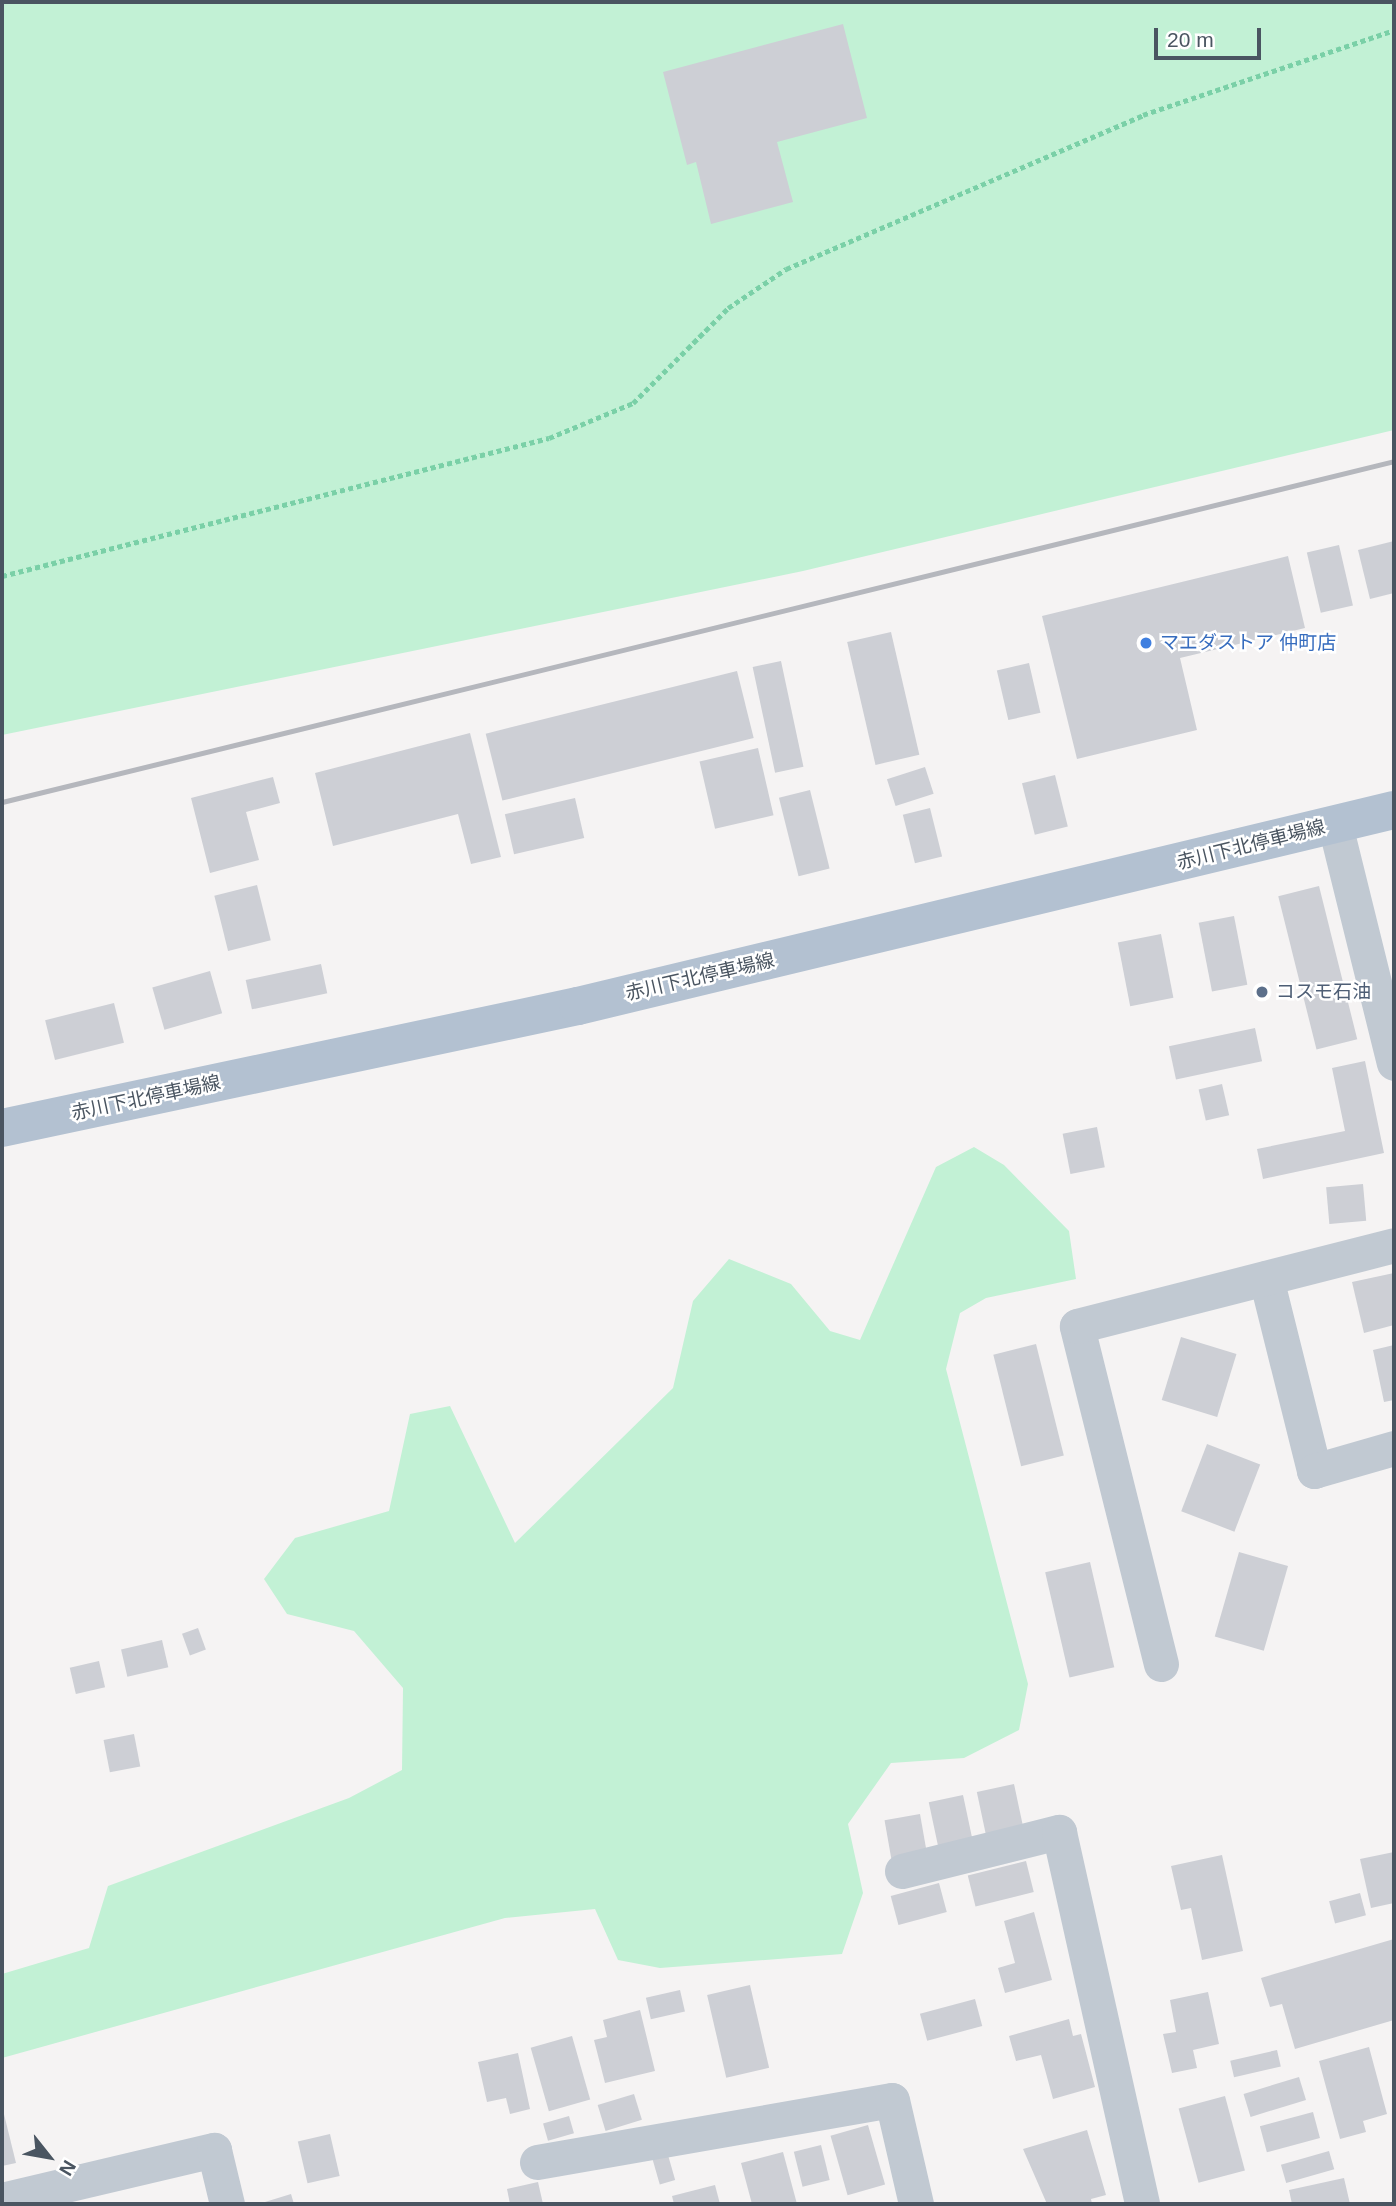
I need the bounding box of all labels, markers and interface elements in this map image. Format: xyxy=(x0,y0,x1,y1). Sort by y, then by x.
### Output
scale bar xyxy=(1158,14,1265,58)
text: 20 m xyxy=(1167,28,1214,51)
place label: マエダストア 仲町店 xyxy=(1160,632,1336,654)
marker: マエダストア 仲町店 xyxy=(1138,635,1154,651)
street label: 赤川下北停車場線 xyxy=(1174,816,1328,874)
street label: 赤川下北停車場線 xyxy=(623,949,777,1005)
place label: コスモ石油 xyxy=(1276,981,1371,1003)
marker: コスモ石油 xyxy=(1254,984,1270,1000)
street label: 赤川下北停車場線 xyxy=(69,1071,223,1125)
north arrow xyxy=(14,2122,84,2192)
text: N xyxy=(55,2157,80,2179)

